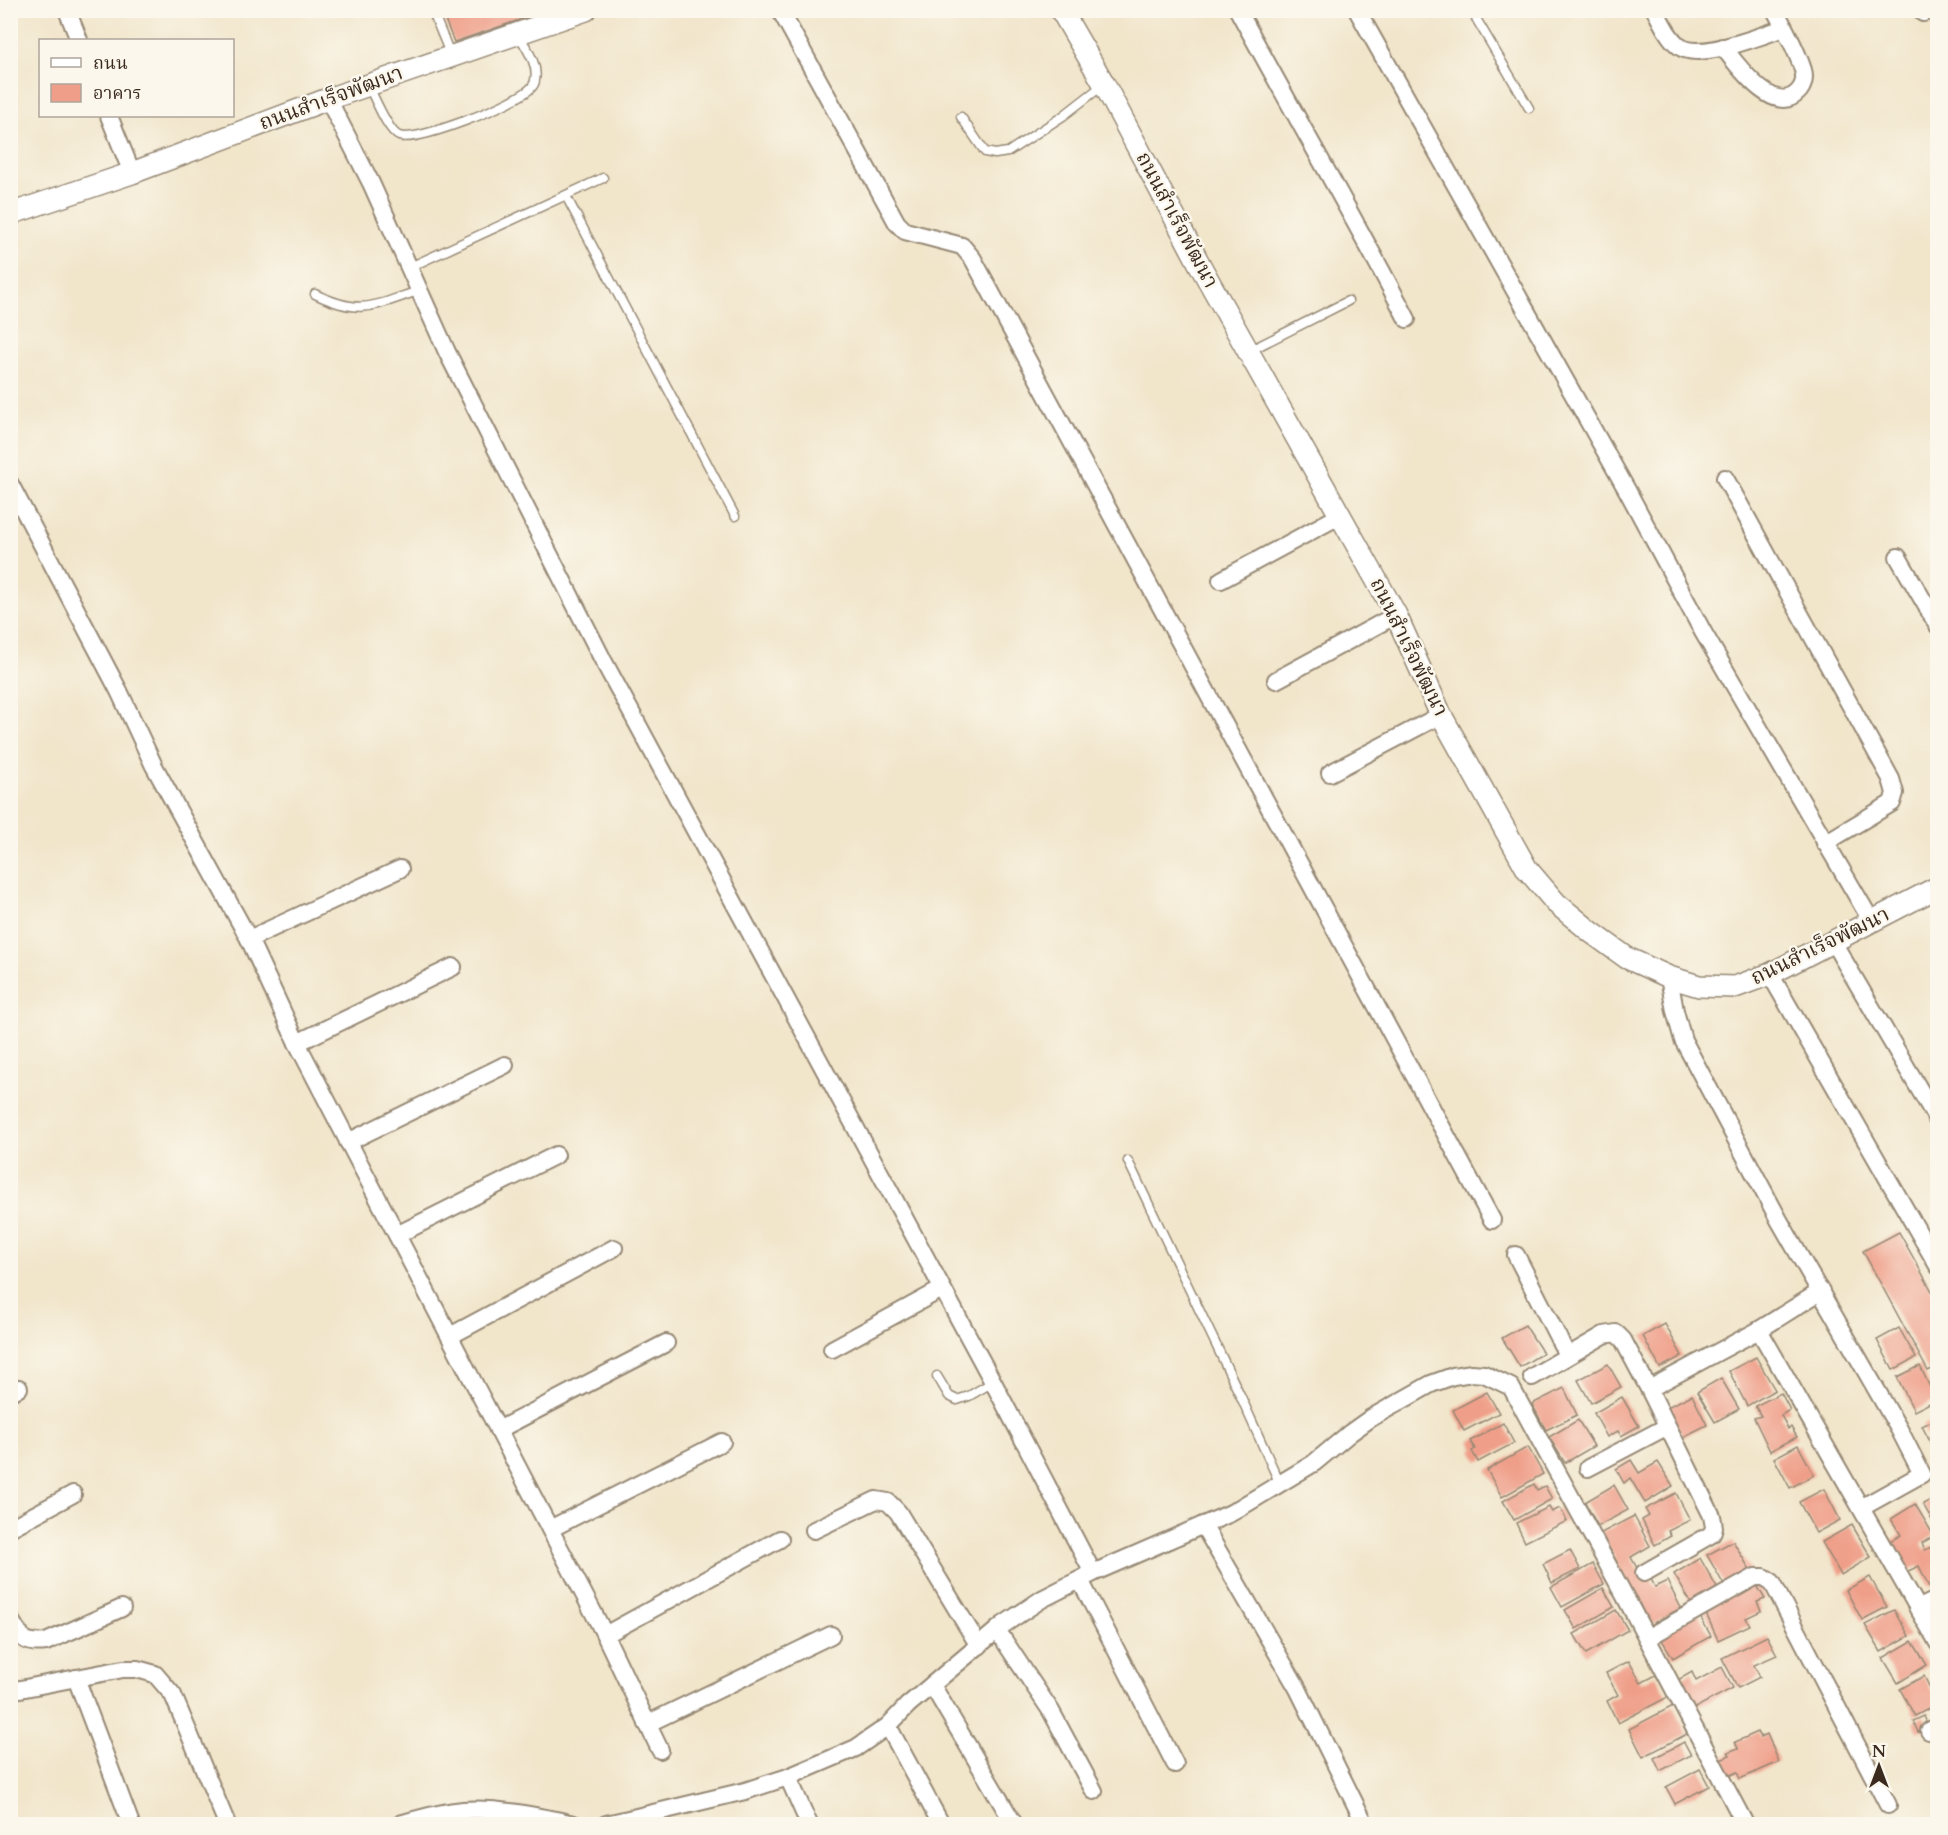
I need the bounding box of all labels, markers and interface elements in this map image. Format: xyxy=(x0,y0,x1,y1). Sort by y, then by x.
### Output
legend xyxy=(39,39,234,117)
text: ถนน xyxy=(93,51,128,76)
street label: ถนนสำเร็จพัฒนา xyxy=(255,59,407,137)
text: อาคาร xyxy=(93,81,142,106)
street label: ถนนสำเร็จพัฒนา xyxy=(1129,147,1225,293)
street label: ถนนสำเร็จพัฒนา xyxy=(1363,573,1455,721)
street label: ถนนสำเร็จพัฒนา xyxy=(1746,900,1894,992)
north arrow xyxy=(1849,1736,1909,1796)
text: N xyxy=(1872,1741,1886,1763)

